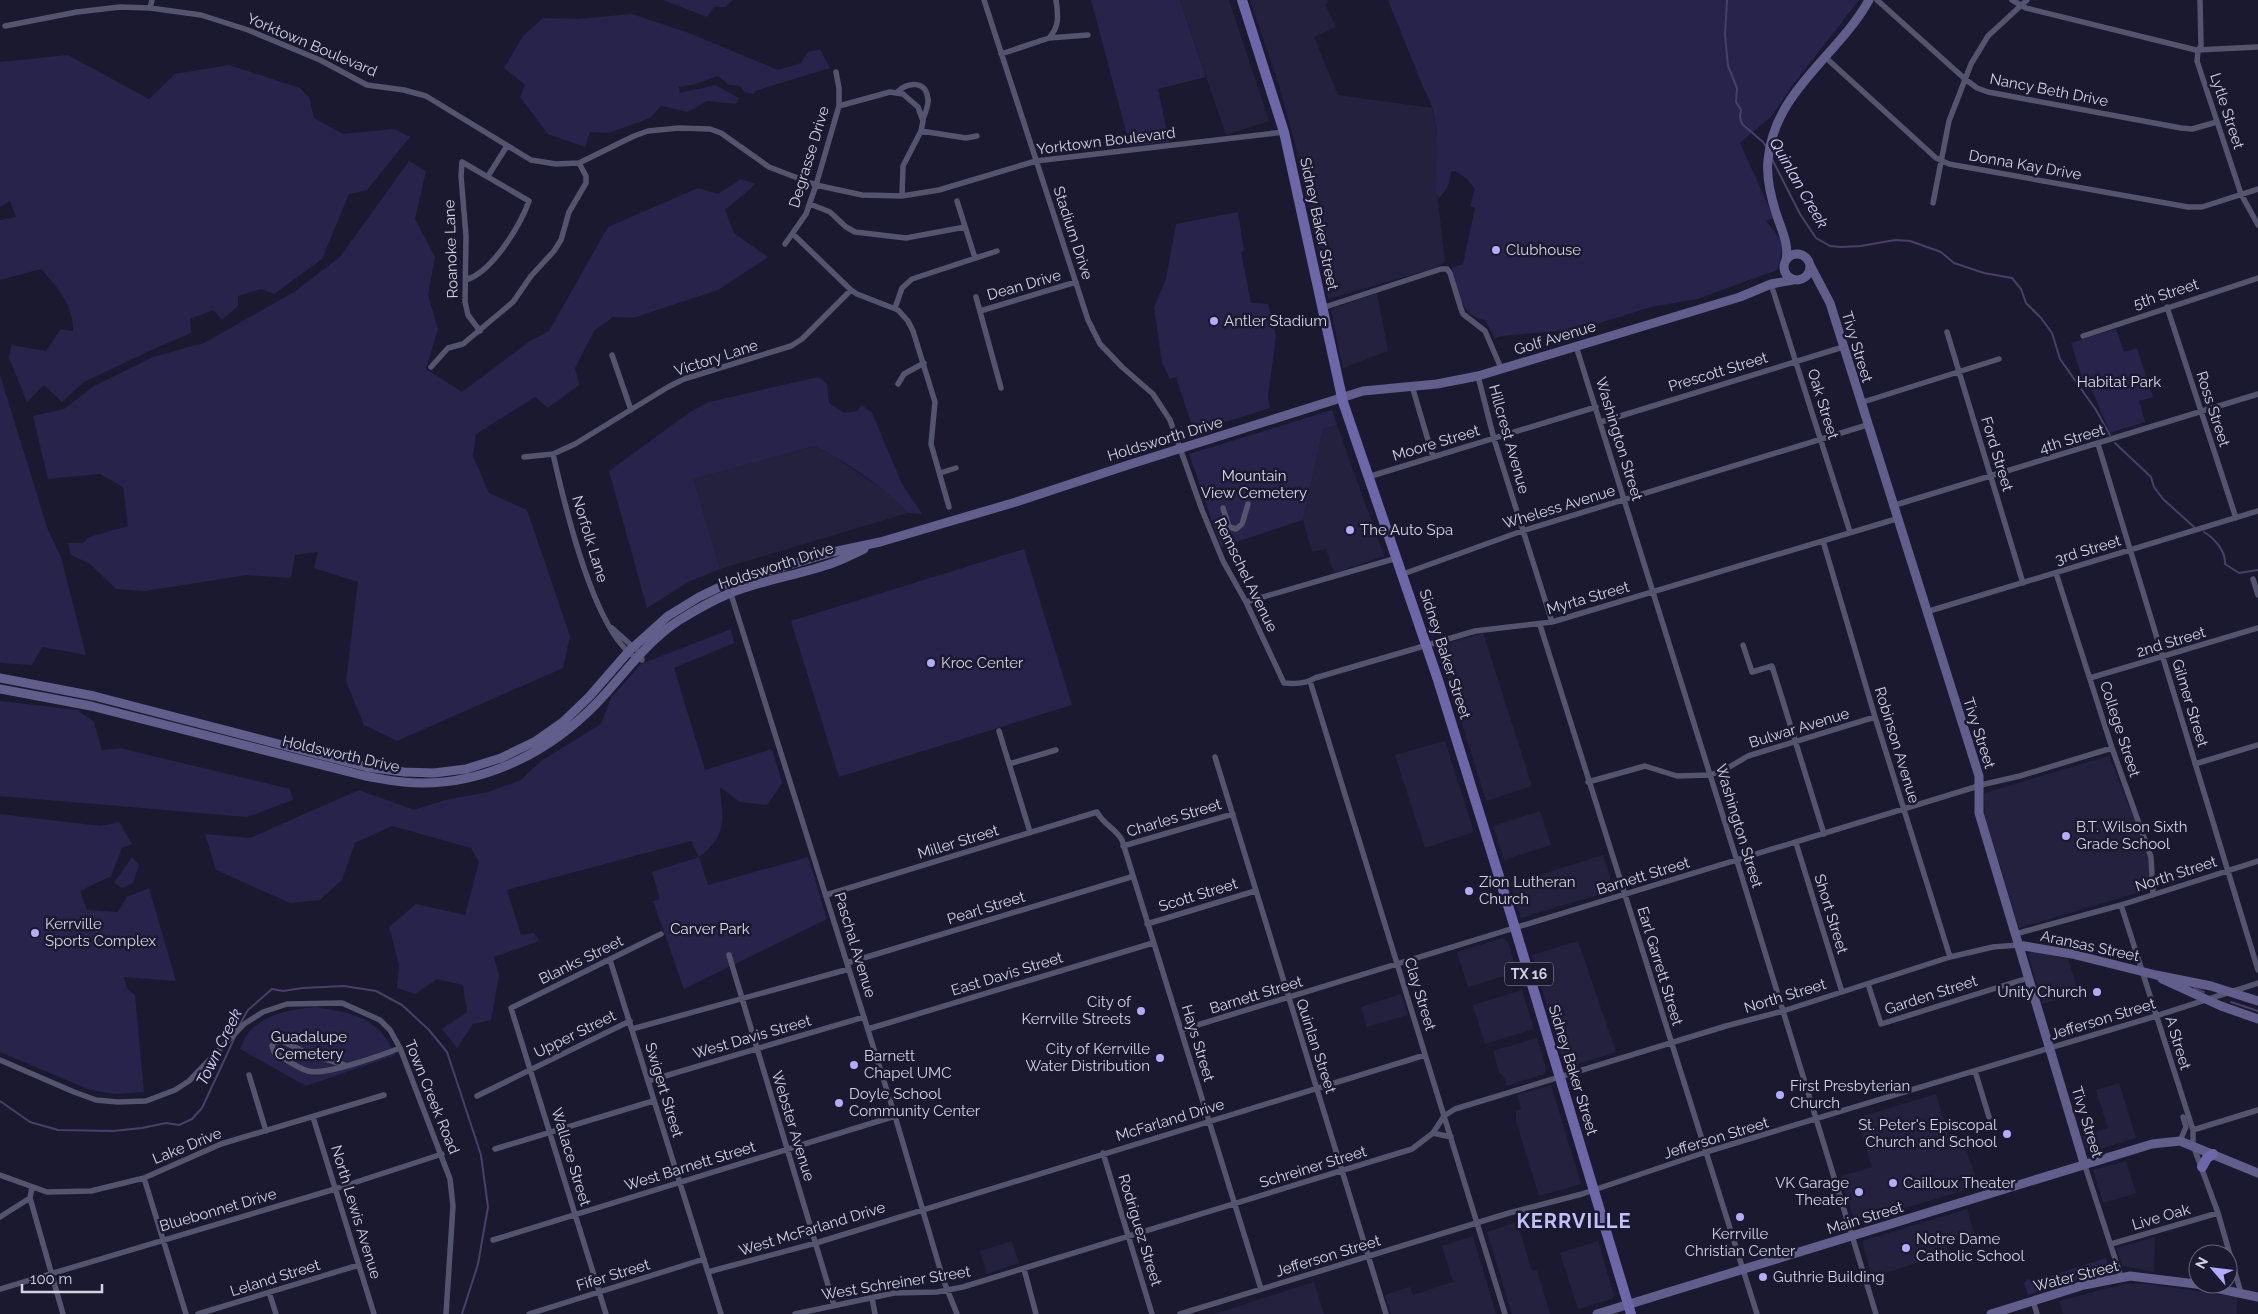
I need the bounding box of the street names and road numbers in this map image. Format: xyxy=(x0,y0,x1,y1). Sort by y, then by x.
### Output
street label: Yorktown Boulevard xyxy=(244,9,380,81)
street label: Nancy Beth Drive xyxy=(1988,70,2110,110)
street label: Lytle Street xyxy=(2206,71,2248,151)
street label: Degrasse Drive xyxy=(785,104,833,210)
street label: Yorktown Boulevard xyxy=(1036,124,1176,158)
street label: Donna Kay Drive xyxy=(1967,146,2083,184)
street label: Sidney Baker Street xyxy=(1296,156,1342,292)
street label: Stadium Drive xyxy=(1049,184,1097,282)
street label: Roanoke Lane xyxy=(440,199,462,299)
street label: Dean Drive xyxy=(985,266,1063,304)
street label: 5th Street xyxy=(2131,275,2201,313)
street label: Tivy Street xyxy=(1838,309,1876,385)
street label: Golf Avenue xyxy=(1512,317,1598,359)
street label: Victory Lane xyxy=(672,336,760,380)
street label: Prescott Street xyxy=(1666,348,1770,396)
street label: Oak Street xyxy=(1804,367,1842,441)
street label: Ross Street xyxy=(2192,369,2234,449)
street label: Washington Street xyxy=(1592,375,1646,503)
street label: Hillcrest Avenue xyxy=(1485,382,1533,496)
street label: Holdsworth Drive xyxy=(1105,413,1225,465)
street label: Ford Street xyxy=(1977,415,2017,493)
street label: Moore Street xyxy=(1390,421,1482,465)
street label: 4th Street xyxy=(2037,421,2107,457)
street label: Wheless Avenue xyxy=(1501,481,1618,533)
street label: Norfolk Lane xyxy=(568,494,612,585)
street label: Remschel Avenue xyxy=(1211,515,1282,635)
street label: 3rd Street xyxy=(2053,531,2123,569)
street label: Holdsworth Drive xyxy=(716,539,836,593)
street label: Myrta Street xyxy=(1545,578,1631,618)
street label: Sidney Baker Street xyxy=(1416,587,1474,721)
street label: 2nd Street xyxy=(2134,623,2208,661)
street label: Gilmer Street xyxy=(2168,657,2212,749)
street label: College Street xyxy=(2096,679,2144,779)
street label: Robinson Avenue xyxy=(1871,685,1923,806)
street label: Tivy Street xyxy=(1959,695,1999,771)
street label: Bulwar Avenue xyxy=(1747,704,1851,752)
street label: Holdsworth Drive xyxy=(281,732,402,776)
street label: Washington Street xyxy=(1712,762,1766,890)
street label: Charles Street xyxy=(1124,795,1224,841)
street label: Miller Street xyxy=(915,821,1001,863)
street label: North Street xyxy=(2133,852,2219,896)
street label: Barnett Street xyxy=(1594,853,1692,899)
street label: Short Street xyxy=(1810,872,1852,956)
street label: Scott Street xyxy=(1156,874,1240,916)
street label: Pearl Street xyxy=(945,888,1027,928)
street label: Paschal Avenue xyxy=(830,890,880,1000)
street label: Earl Garrett Street xyxy=(1633,904,1687,1028)
street label: Aransas Street xyxy=(2039,927,2141,965)
street label: Blanks Street xyxy=(536,932,626,988)
street label: East Davis Street xyxy=(949,948,1065,1000)
street label: Clay Street xyxy=(1400,955,1440,1033)
road number: TX 16 xyxy=(1505,962,1553,986)
street label: Barnett Street xyxy=(1207,972,1305,1018)
street label: Garden Street xyxy=(1882,972,1980,1018)
street label: North Street xyxy=(1742,975,1828,1017)
street label: Jefferson Street xyxy=(2048,995,2158,1043)
street label: Quinlan Street xyxy=(1292,996,1340,1096)
street label: Hays Street xyxy=(1178,1002,1218,1084)
street label: Sidney Baker Street xyxy=(1545,1003,1601,1137)
street label: Upper Street xyxy=(531,1006,619,1062)
street label: West Davis Street xyxy=(691,1012,813,1062)
street label: A Street xyxy=(2161,1014,2195,1072)
street label: Town Creek Road xyxy=(401,1037,463,1157)
street label: Swigert Street xyxy=(641,1040,687,1140)
street label: Webster Avenue xyxy=(768,1069,818,1184)
street label: Tivy Street xyxy=(2068,1084,2106,1160)
street label: McFarland Drive xyxy=(1114,1095,1227,1145)
street label: Wallace Street xyxy=(548,1106,594,1208)
street label: Jefferson Street xyxy=(1661,1114,1771,1162)
street label: Lake Drive xyxy=(150,1124,224,1168)
street label: West Barnett Street xyxy=(622,1138,758,1194)
street label: Schreiner Street xyxy=(1257,1142,1369,1192)
street label: North Lewis Avenue xyxy=(327,1143,385,1281)
street label: Rodriguez Street xyxy=(1114,1172,1166,1288)
street label: Bluebonnet Drive xyxy=(157,1185,279,1235)
street label: West McFarland Drive xyxy=(737,1198,888,1260)
street label: Main Street xyxy=(1825,1198,1905,1238)
street label: Live Oak xyxy=(2130,1200,2192,1234)
street label: Jefferson Street xyxy=(1273,1232,1383,1280)
street label: Fifer Street xyxy=(574,1255,652,1295)
street label: Leland Street xyxy=(228,1256,322,1300)
street label: Water Street xyxy=(2032,1257,2120,1295)
street label: West Schreiner Street xyxy=(820,1262,972,1304)

